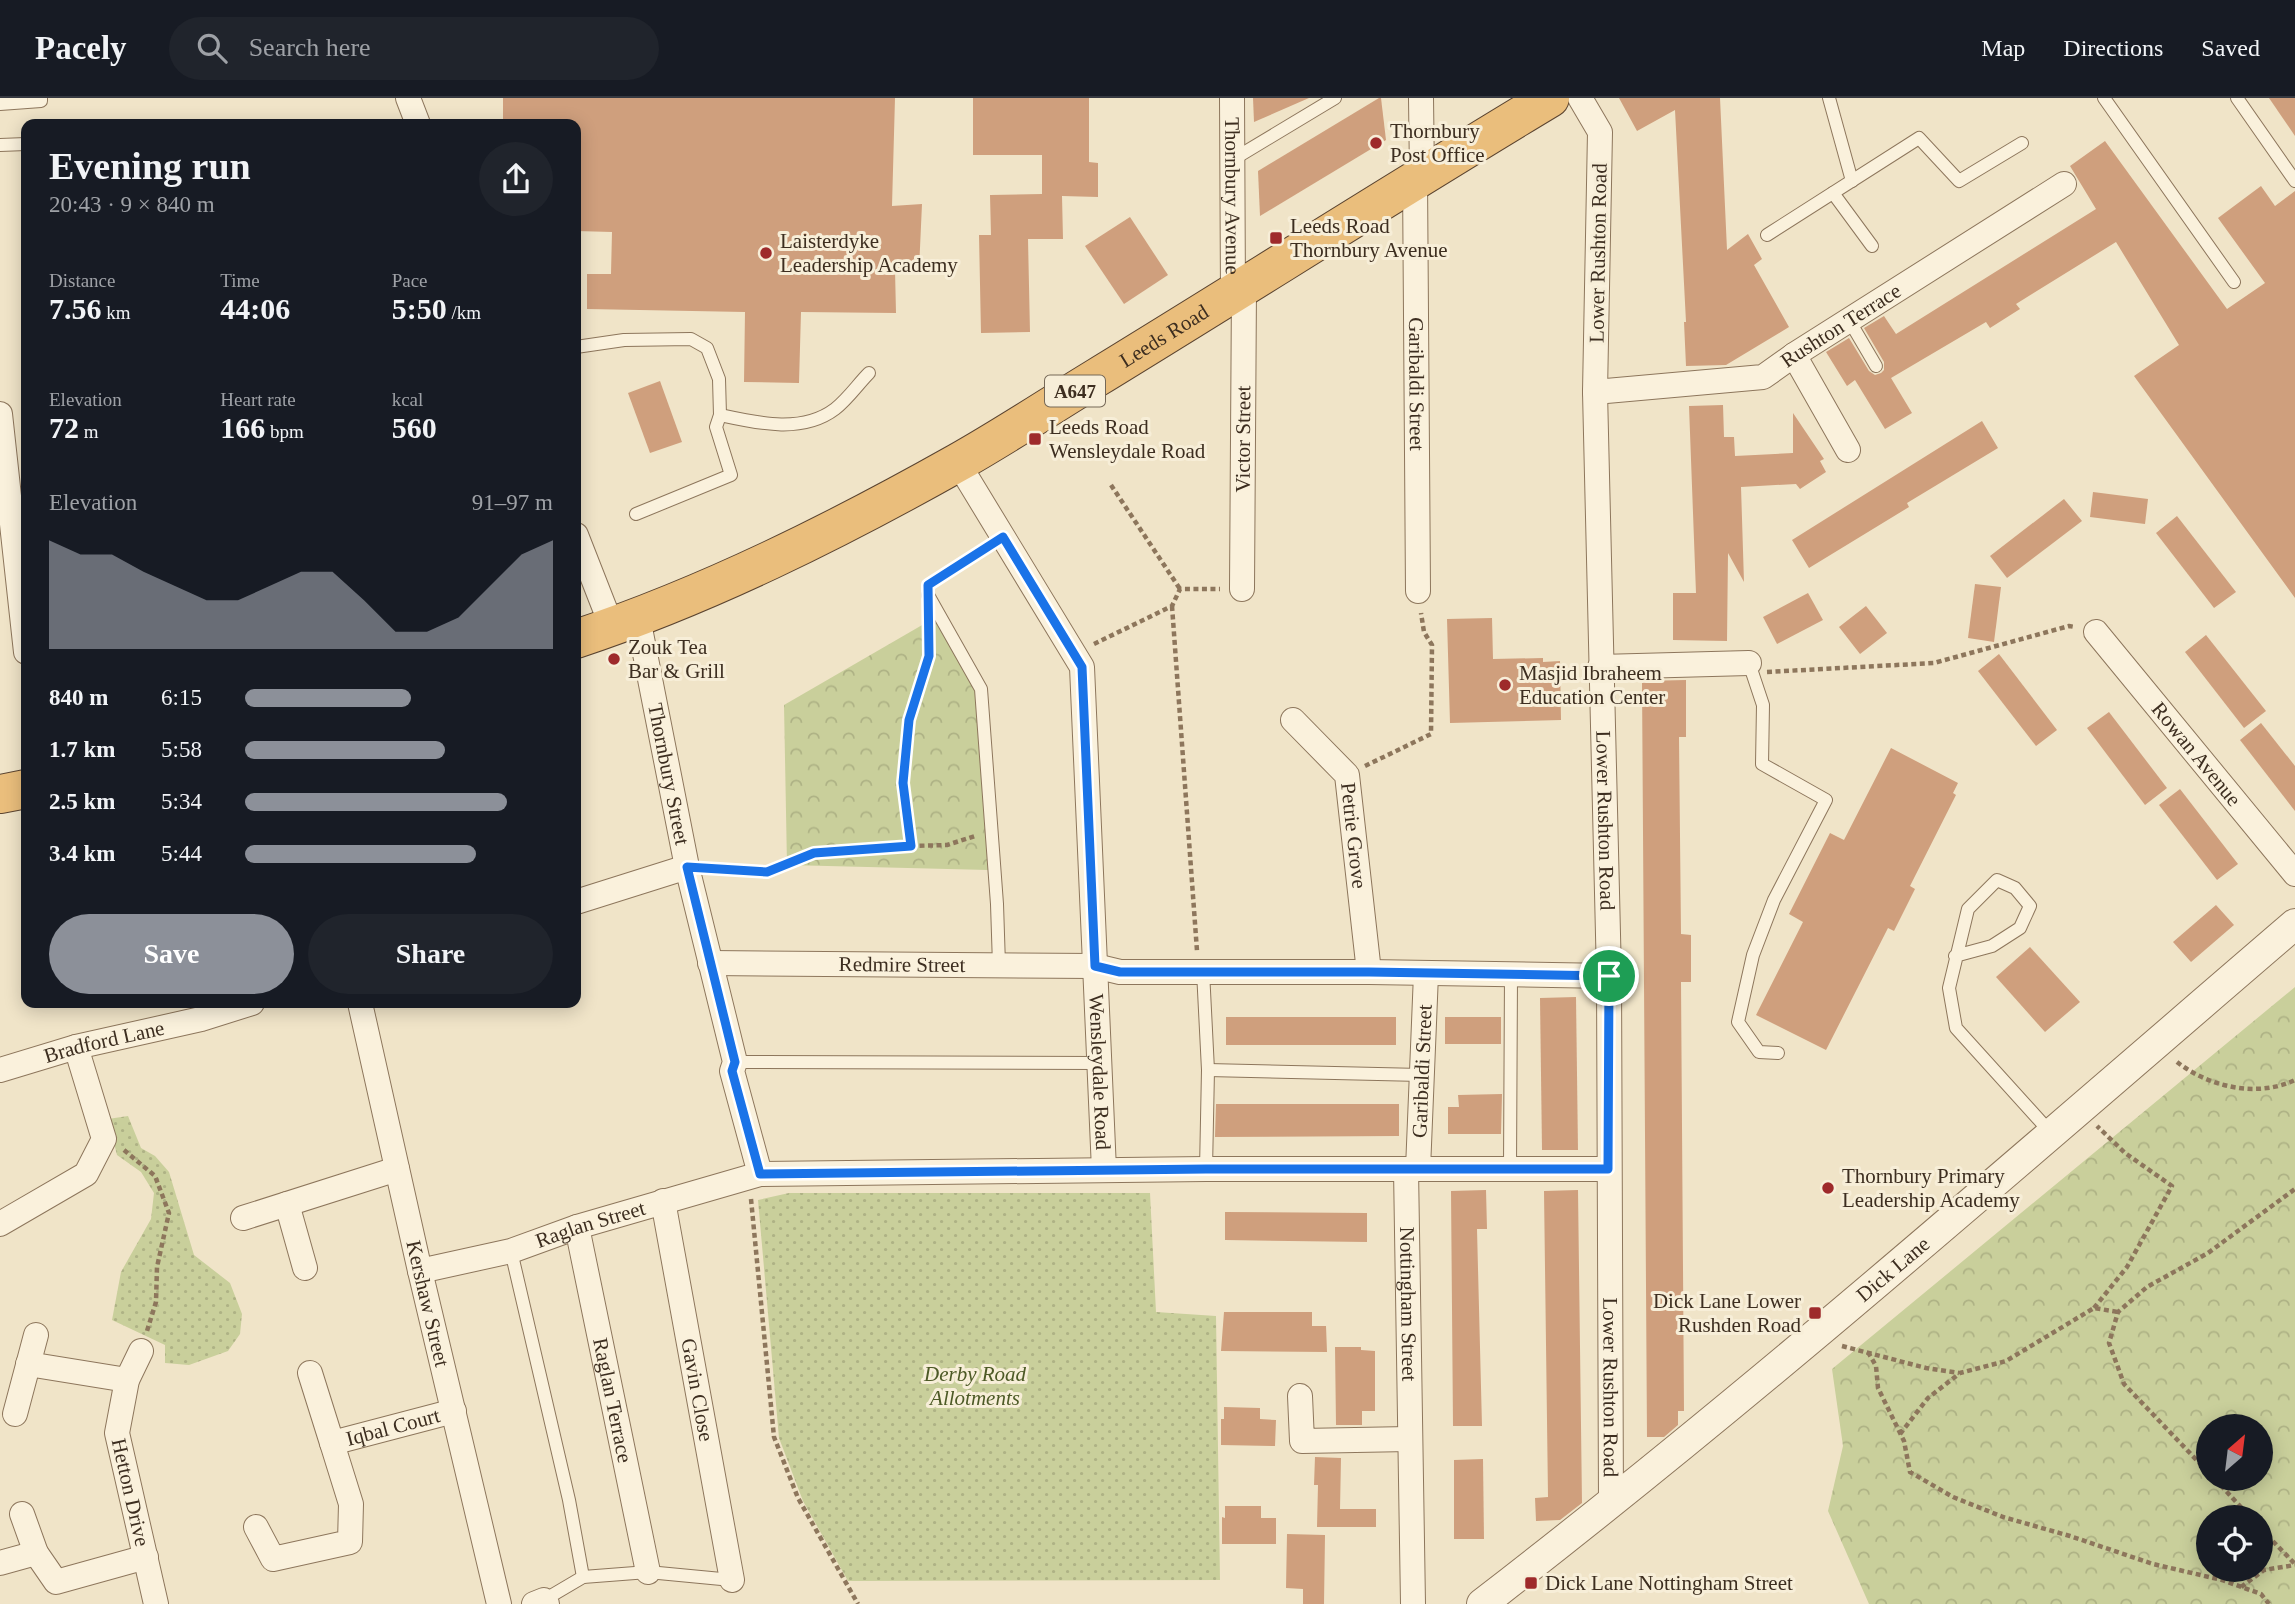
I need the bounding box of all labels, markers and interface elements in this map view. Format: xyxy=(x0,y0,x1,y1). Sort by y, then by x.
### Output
search box xyxy=(169,17,659,80)
icon: search xyxy=(193,29,231,67)
text: Pacely xyxy=(35,30,127,66)
text: Search here xyxy=(249,33,371,62)
text: Map xyxy=(1981,35,2025,61)
text: Directions xyxy=(2063,35,2163,61)
text: Saved xyxy=(2201,35,2260,61)
street label: Thornbury Avenue xyxy=(1220,117,1245,275)
place label: Thornbury Post Office xyxy=(1390,119,1485,167)
marker: Thornbury Post Office xyxy=(1368,135,1384,151)
button: share xyxy=(479,142,553,216)
text: Evening run xyxy=(49,145,251,187)
street label: Lower Rushton Road xyxy=(1584,162,1612,343)
text: 20:43 · 9 × 840 m xyxy=(49,192,215,217)
place label: Leeds Road Thornbury Avenue xyxy=(1290,214,1448,262)
place label: Laisterdyke Leadership Academy xyxy=(780,229,958,277)
marker: Leeds Road Thornbury Avenue xyxy=(1268,230,1284,246)
marker: Laisterdyke Leadership Academy xyxy=(758,245,774,261)
text: Distance xyxy=(49,270,115,291)
text: Time xyxy=(220,270,260,291)
text: Pace xyxy=(392,270,428,291)
street label: Rushton Terrace xyxy=(1776,278,1905,373)
text: 7.56 xyxy=(49,292,102,325)
text: 44:06 xyxy=(220,292,290,325)
text: 5:50 xyxy=(392,292,447,325)
street label: Leeds Road xyxy=(1115,299,1213,373)
text: km xyxy=(102,302,131,323)
text: /km xyxy=(447,302,481,323)
street label: Garibaldi Street xyxy=(1404,317,1429,451)
road number: A647 xyxy=(1045,376,1105,406)
street label: Victor Street xyxy=(1231,385,1255,492)
text: Elevation xyxy=(49,389,122,410)
text: Heart rate xyxy=(220,389,296,410)
text: kcal xyxy=(392,389,423,410)
text: 72 xyxy=(49,411,79,444)
text: 166 xyxy=(220,411,265,444)
text: 560 xyxy=(392,411,437,444)
place label: Leeds Road Wensleydale Road xyxy=(1049,415,1206,463)
text: m xyxy=(79,421,99,442)
text: bpm xyxy=(265,421,304,442)
marker: Leeds Road Wensleydale Road xyxy=(1027,431,1043,447)
text: Elevation xyxy=(49,490,137,515)
text: 91–97 m xyxy=(472,490,553,515)
place label: Zouk Tea Bar & Grill xyxy=(628,635,725,683)
marker: Zouk Tea Bar & Grill xyxy=(606,651,622,667)
place label: Masjid Ibraheem Education Center xyxy=(1519,661,1665,709)
marker: Masjid Ibraheem Education Center xyxy=(1497,677,1513,693)
text: 840 m xyxy=(49,685,108,710)
text: 6:15 xyxy=(161,685,202,710)
street label: Rowan Avenue xyxy=(2147,697,2246,811)
street label: Thornbury Street xyxy=(643,701,694,847)
street label: Lower Rushton Road xyxy=(1591,730,1619,911)
text: 1.7 km xyxy=(49,737,115,762)
text: 5:58 xyxy=(161,737,202,762)
street label: Petrie Grove xyxy=(1336,781,1372,890)
text: 2.5 km xyxy=(49,789,115,814)
text: 5:34 xyxy=(161,789,202,814)
text: 3.4 km xyxy=(49,841,115,866)
text: 5:44 xyxy=(161,841,202,866)
button: Save xyxy=(49,914,294,994)
button: Share xyxy=(308,914,553,994)
pin xyxy=(1579,946,1639,1006)
street label: Redmire Street xyxy=(839,952,966,977)
icon: arrive xyxy=(1590,957,1628,995)
street label: Wensleydale Road xyxy=(1084,993,1115,1151)
street label: Garibaldi Street xyxy=(1407,1004,1437,1138)
street label: Bradford Lane xyxy=(41,1016,167,1068)
place label: Thornbury Primary Leadership Academy xyxy=(1842,1164,2020,1212)
marker: Thornbury Primary Leadership Academy xyxy=(1820,1180,1836,1196)
street label: Raglan Street xyxy=(532,1196,648,1253)
street label: Nottingham Street xyxy=(1395,1226,1421,1382)
street label: Dick Lane xyxy=(1852,1232,1934,1307)
street label: Kershaw Street xyxy=(401,1238,454,1369)
place label: Dick Lane Lower Rushden Road xyxy=(1653,1289,1801,1337)
street label: Lower Rushton Road xyxy=(1598,1297,1623,1478)
marker: Dick Lane Lower Rushden Road xyxy=(1807,1305,1823,1321)
street label: Raglan Terrace xyxy=(588,1336,637,1465)
street label: Gavin Close xyxy=(676,1336,719,1443)
park label: Derby Road Allotments xyxy=(923,1362,1027,1410)
street label: Iqbal Court xyxy=(343,1403,443,1451)
north arrow xyxy=(2196,1414,2273,1491)
map controls xyxy=(2196,1414,2273,1582)
street label: Hetton Drive xyxy=(107,1436,154,1549)
button: locate xyxy=(2196,1505,2273,1582)
place label: Dick Lane Nottingham Street xyxy=(1545,1571,1793,1595)
marker: Dick Lane Nottingham Street xyxy=(1523,1575,1539,1591)

